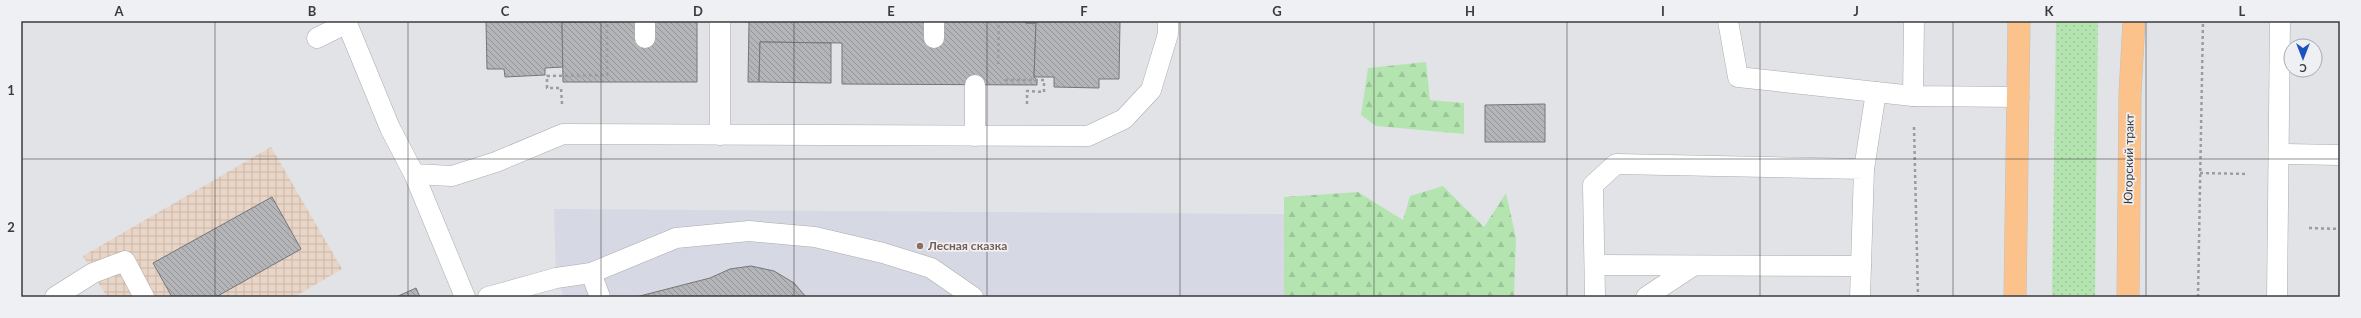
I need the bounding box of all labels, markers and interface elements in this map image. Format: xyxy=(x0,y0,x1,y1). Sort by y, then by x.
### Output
text: A xyxy=(113,3,124,19)
text: B xyxy=(308,3,317,19)
text: C xyxy=(501,3,510,19)
text: D xyxy=(693,3,703,19)
text: E xyxy=(887,3,895,19)
text: F xyxy=(1080,3,1088,19)
text: G xyxy=(1272,3,1282,19)
text: H xyxy=(1465,3,1475,19)
text: I xyxy=(1661,3,1665,19)
text: J xyxy=(1853,3,1859,19)
text: K xyxy=(2045,3,2055,19)
text: L xyxy=(2239,3,2246,19)
north arrow xyxy=(2283,38,2323,78)
text: С xyxy=(2299,62,2307,75)
text: 1 xyxy=(7,82,15,98)
street label: Югорский тракт xyxy=(2120,114,2137,204)
text: 2 xyxy=(7,219,15,235)
place label: Лесная сказка xyxy=(927,238,1007,253)
marker: Лесная сказка xyxy=(915,241,925,251)

